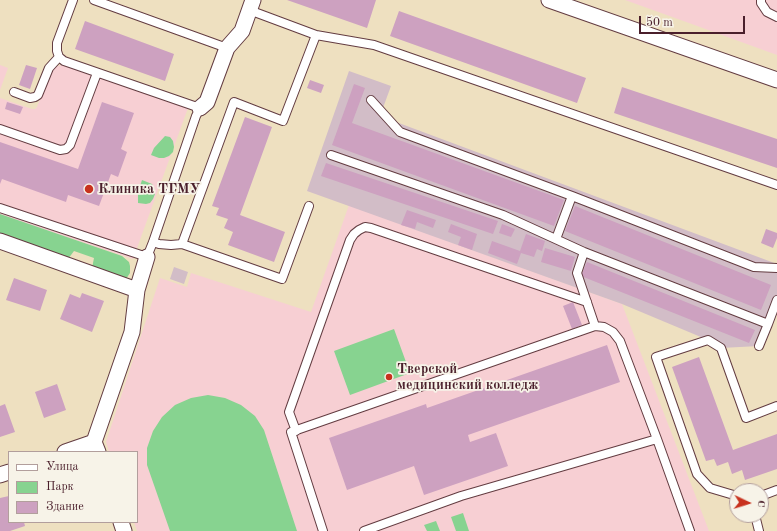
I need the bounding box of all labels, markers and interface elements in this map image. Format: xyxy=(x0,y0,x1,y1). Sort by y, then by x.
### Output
scale bar xyxy=(641,8,747,34)
text: 50 m xyxy=(646,17,673,29)
place label: Клиника ТГМУ xyxy=(98,181,200,197)
marker: Клиника ТГМУ xyxy=(83,183,95,195)
place label: Тверской медицинский колледж xyxy=(397,361,538,394)
marker: Тверской медицинский колледж xyxy=(384,372,394,382)
legend xyxy=(8,451,138,523)
text: Улица xyxy=(46,461,79,473)
text: Парк xyxy=(46,481,74,493)
north arrow xyxy=(729,483,769,523)
text: С xyxy=(755,500,766,508)
text: Здание xyxy=(46,501,84,513)

